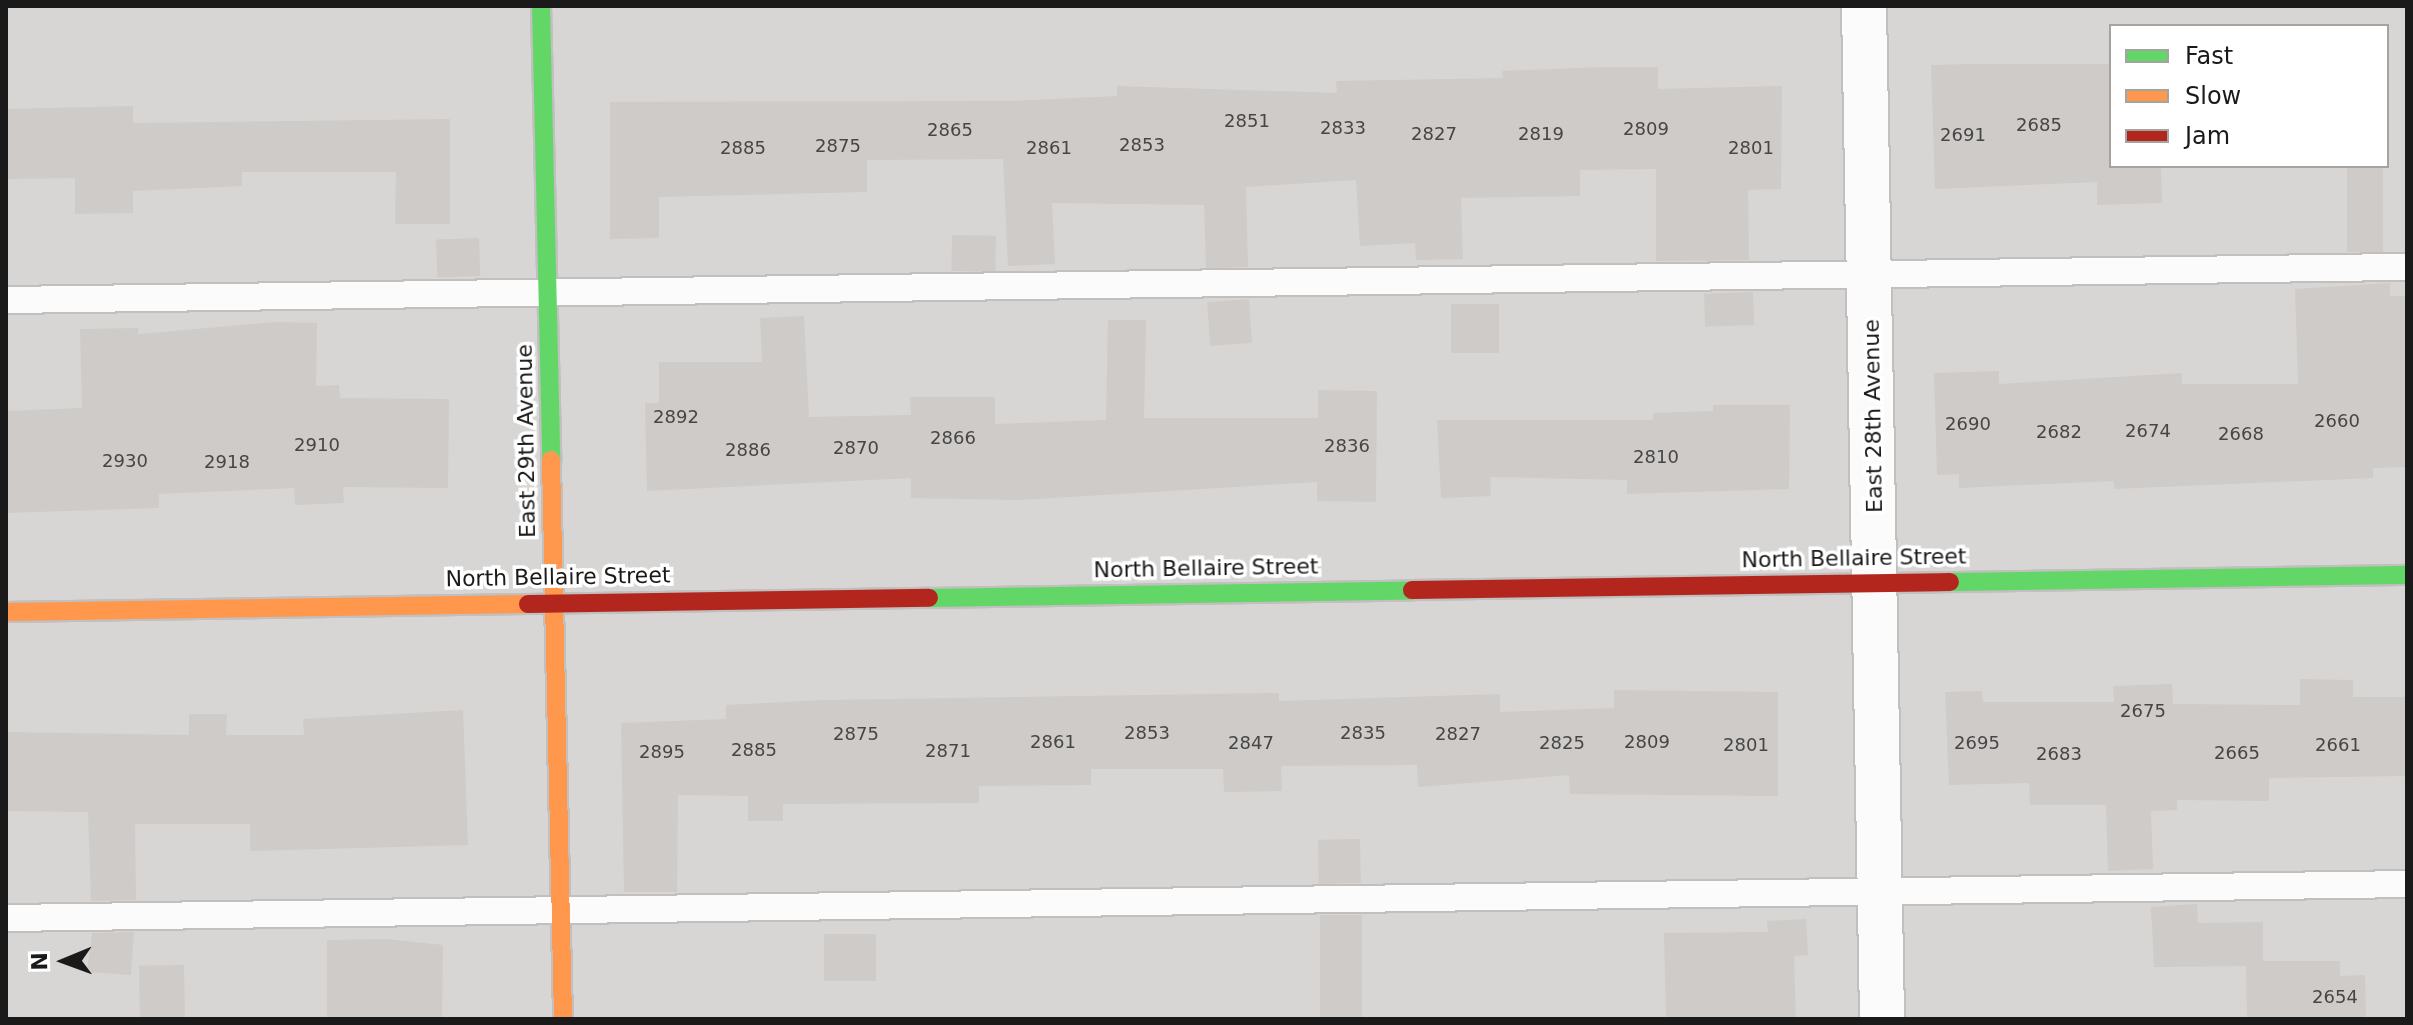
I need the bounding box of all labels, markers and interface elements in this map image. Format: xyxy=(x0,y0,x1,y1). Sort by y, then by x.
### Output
legend xyxy=(2109,24,2389,168)
text: Fast xyxy=(2185,42,2233,70)
text: Slow xyxy=(2185,82,2241,110)
house number: 2851 xyxy=(1224,110,1270,132)
house number: 2685 xyxy=(2016,114,2062,136)
house number: 2833 xyxy=(1320,117,1366,139)
house number: 2809 xyxy=(1623,118,1669,140)
house number: 2865 xyxy=(927,119,973,141)
text: Jam xyxy=(2185,122,2230,150)
house number: 2827 xyxy=(1411,123,1457,145)
house number: 2819 xyxy=(1518,123,1564,145)
house number: 2691 xyxy=(1940,124,1986,146)
house number: 2853 xyxy=(1119,134,1165,156)
house number: 2875 xyxy=(815,135,861,157)
house number: 2885 xyxy=(720,137,766,159)
house number: 2861 xyxy=(1026,137,1072,159)
house number: 2801 xyxy=(1728,137,1774,159)
street label: East 28th Avenue xyxy=(1858,319,1888,513)
street label: East 29th Avenue xyxy=(511,344,541,538)
house number: 2892 xyxy=(653,406,699,428)
house number: 2660 xyxy=(2314,410,2360,432)
house number: 2690 xyxy=(1945,413,1991,435)
house number: 2674 xyxy=(2125,420,2171,442)
house number: 2682 xyxy=(2036,421,2082,443)
house number: 2668 xyxy=(2218,423,2264,445)
house number: 2866 xyxy=(930,427,976,449)
house number: 2910 xyxy=(294,434,340,456)
house number: 2836 xyxy=(1324,435,1370,457)
house number: 2870 xyxy=(833,437,879,459)
house number: 2886 xyxy=(725,439,771,461)
house number: 2810 xyxy=(1633,446,1679,468)
house number: 2930 xyxy=(102,450,148,472)
house number: 2918 xyxy=(204,451,250,473)
street label: North Bellaire Street xyxy=(1741,543,1967,573)
street label: North Bellaire Street xyxy=(1093,553,1319,583)
street label: North Bellaire Street xyxy=(445,562,671,592)
house number: 2675 xyxy=(2120,700,2166,722)
house number: 2853 xyxy=(1124,722,1170,744)
house number: 2835 xyxy=(1340,722,1386,744)
house number: 2875 xyxy=(833,723,879,745)
house number: 2827 xyxy=(1435,723,1481,745)
house number: 2861 xyxy=(1030,731,1076,753)
house number: 2809 xyxy=(1624,731,1670,753)
house number: 2847 xyxy=(1228,732,1274,754)
house number: 2825 xyxy=(1539,732,1585,754)
house number: 2695 xyxy=(1954,732,2000,754)
house number: 2801 xyxy=(1723,734,1769,756)
house number: 2661 xyxy=(2315,734,2361,756)
house number: 2885 xyxy=(731,739,777,761)
house number: 2871 xyxy=(925,740,971,762)
house number: 2895 xyxy=(639,741,685,763)
house number: 2665 xyxy=(2214,742,2260,764)
house number: 2683 xyxy=(2036,743,2082,765)
north arrow xyxy=(24,921,104,1001)
text: N xyxy=(27,952,52,971)
house number: 2654 xyxy=(2312,986,2358,1008)

